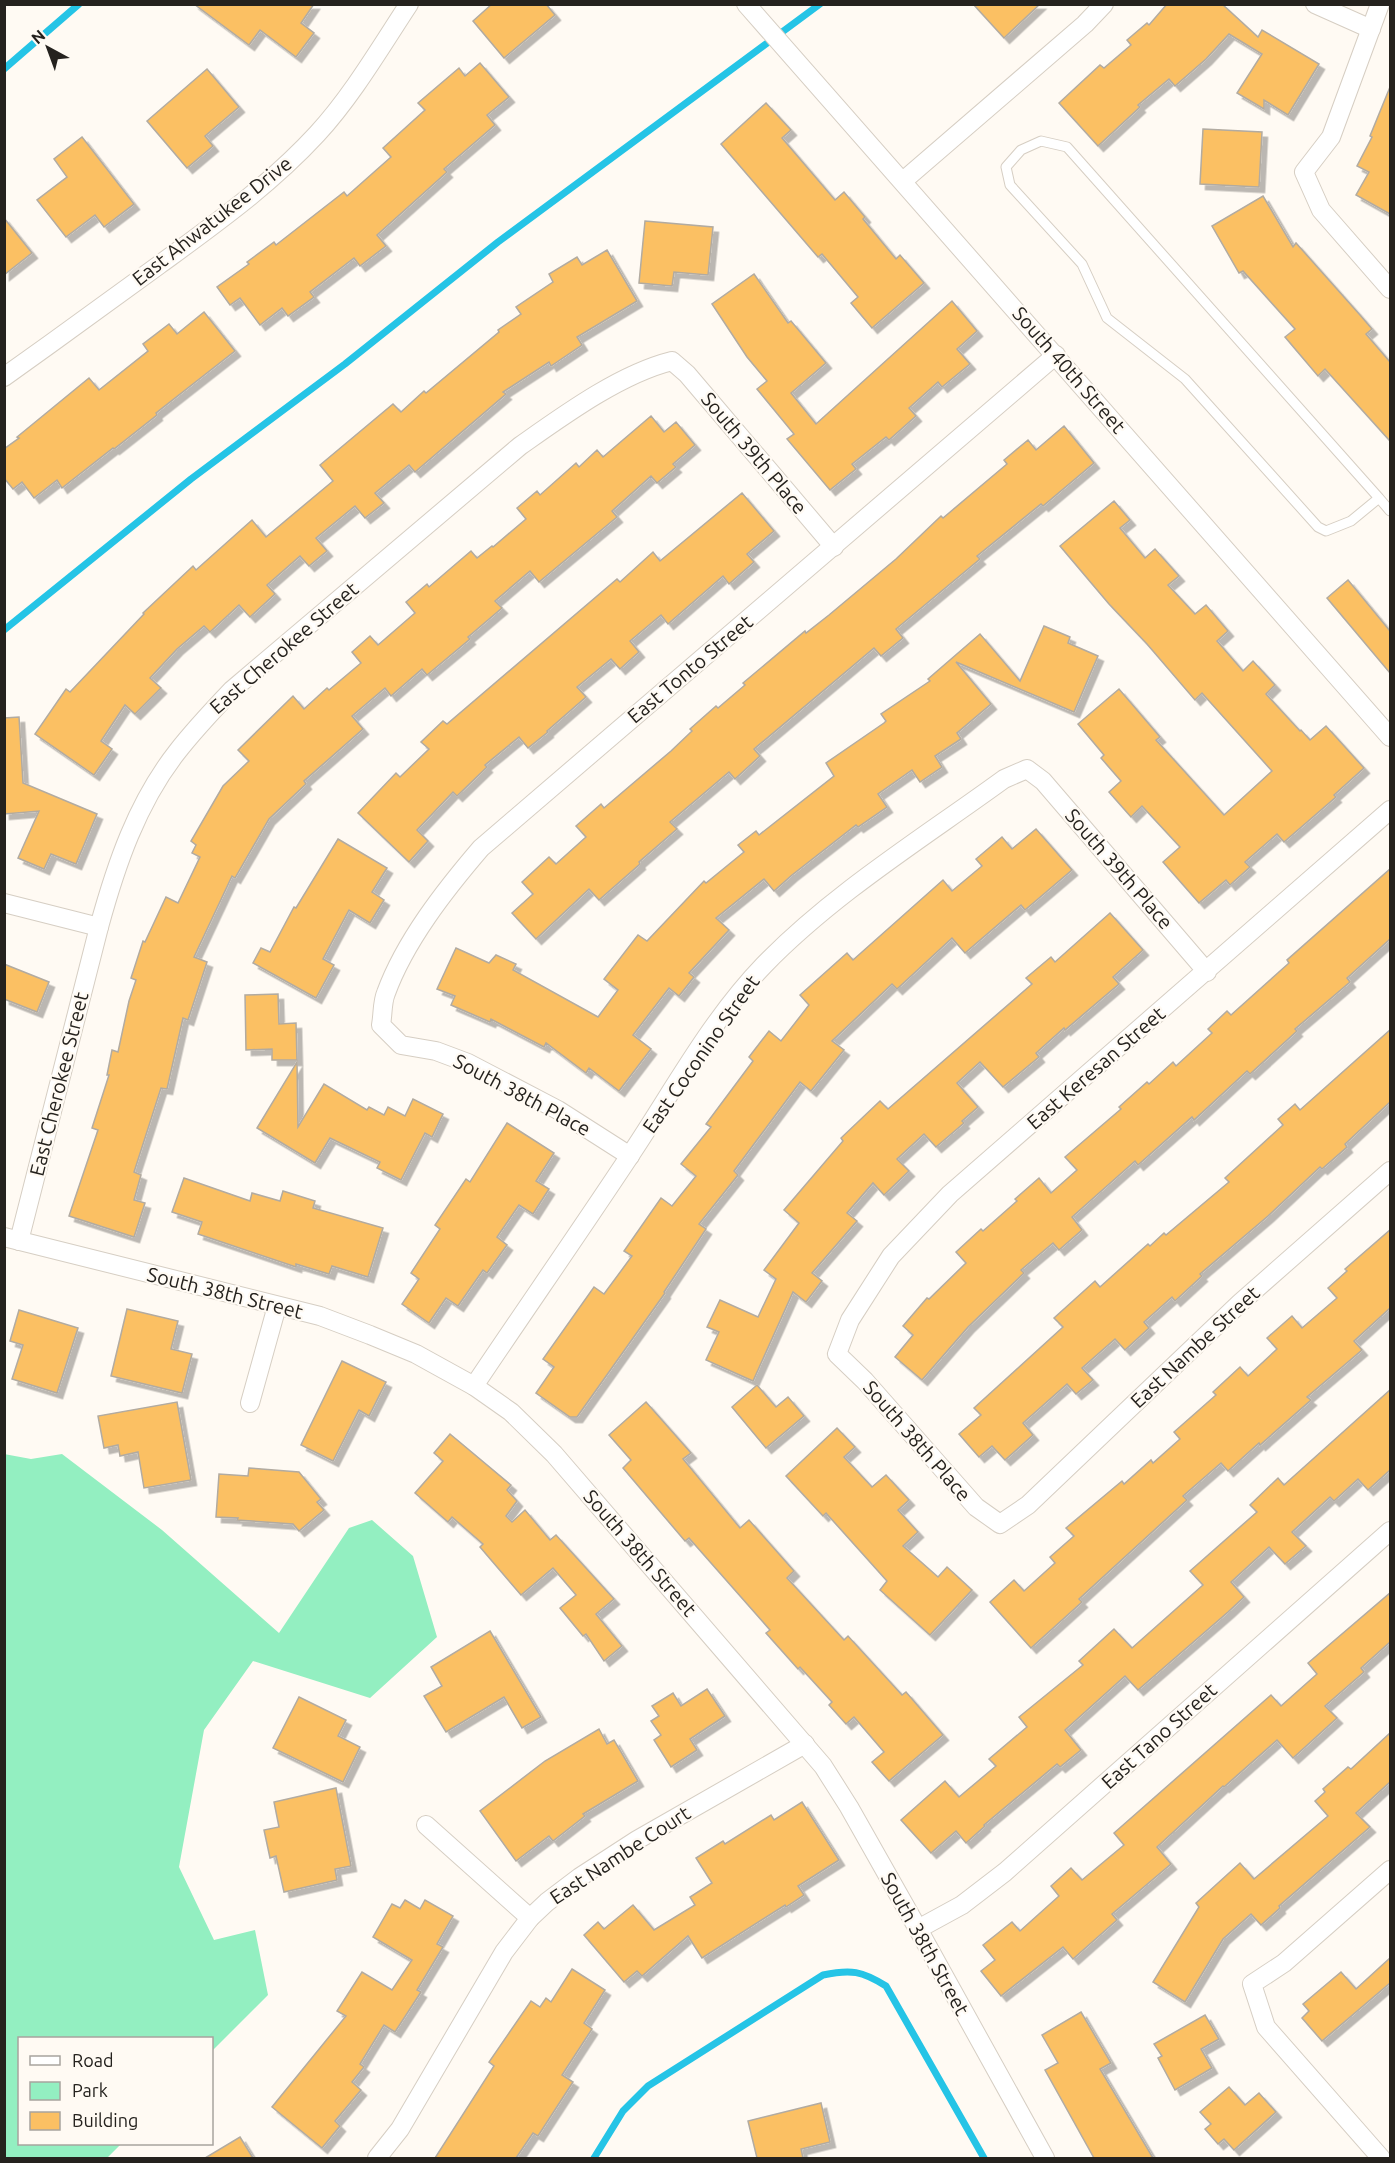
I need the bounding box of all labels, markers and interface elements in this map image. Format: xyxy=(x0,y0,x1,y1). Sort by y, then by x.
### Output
north arrow xyxy=(18,18,78,78)
text: N xyxy=(28,26,49,47)
street label: East Ahwatukee Drive xyxy=(127,151,296,290)
street label: South 40th Street xyxy=(1008,302,1131,438)
street label: South 39th Place xyxy=(697,387,812,518)
street label: East Cherokee Street xyxy=(205,577,363,718)
street label: East Tonto Street xyxy=(623,610,757,728)
street label: South 39th Place xyxy=(1061,804,1178,933)
street label: East Coconino Street xyxy=(637,970,764,1137)
street label: East Cherokee Street xyxy=(25,989,93,1178)
street label: East Keresan Street xyxy=(1022,1001,1169,1134)
street label: South 38th Place xyxy=(450,1049,595,1140)
street label: South 38th Street xyxy=(145,1262,306,1323)
street label: East Nambe Street xyxy=(1126,1281,1264,1412)
street label: South 38th Place xyxy=(859,1376,976,1505)
street label: South 38th Street xyxy=(579,1485,702,1621)
street label: East Tano Street xyxy=(1096,1678,1221,1793)
street label: East Nambe Court xyxy=(545,1801,694,1908)
street label: South 38th Street xyxy=(877,1868,974,2019)
legend xyxy=(18,2037,213,2145)
text: Road xyxy=(72,2050,114,2070)
text: Park xyxy=(72,2080,108,2100)
text: Building xyxy=(72,2110,138,2130)

